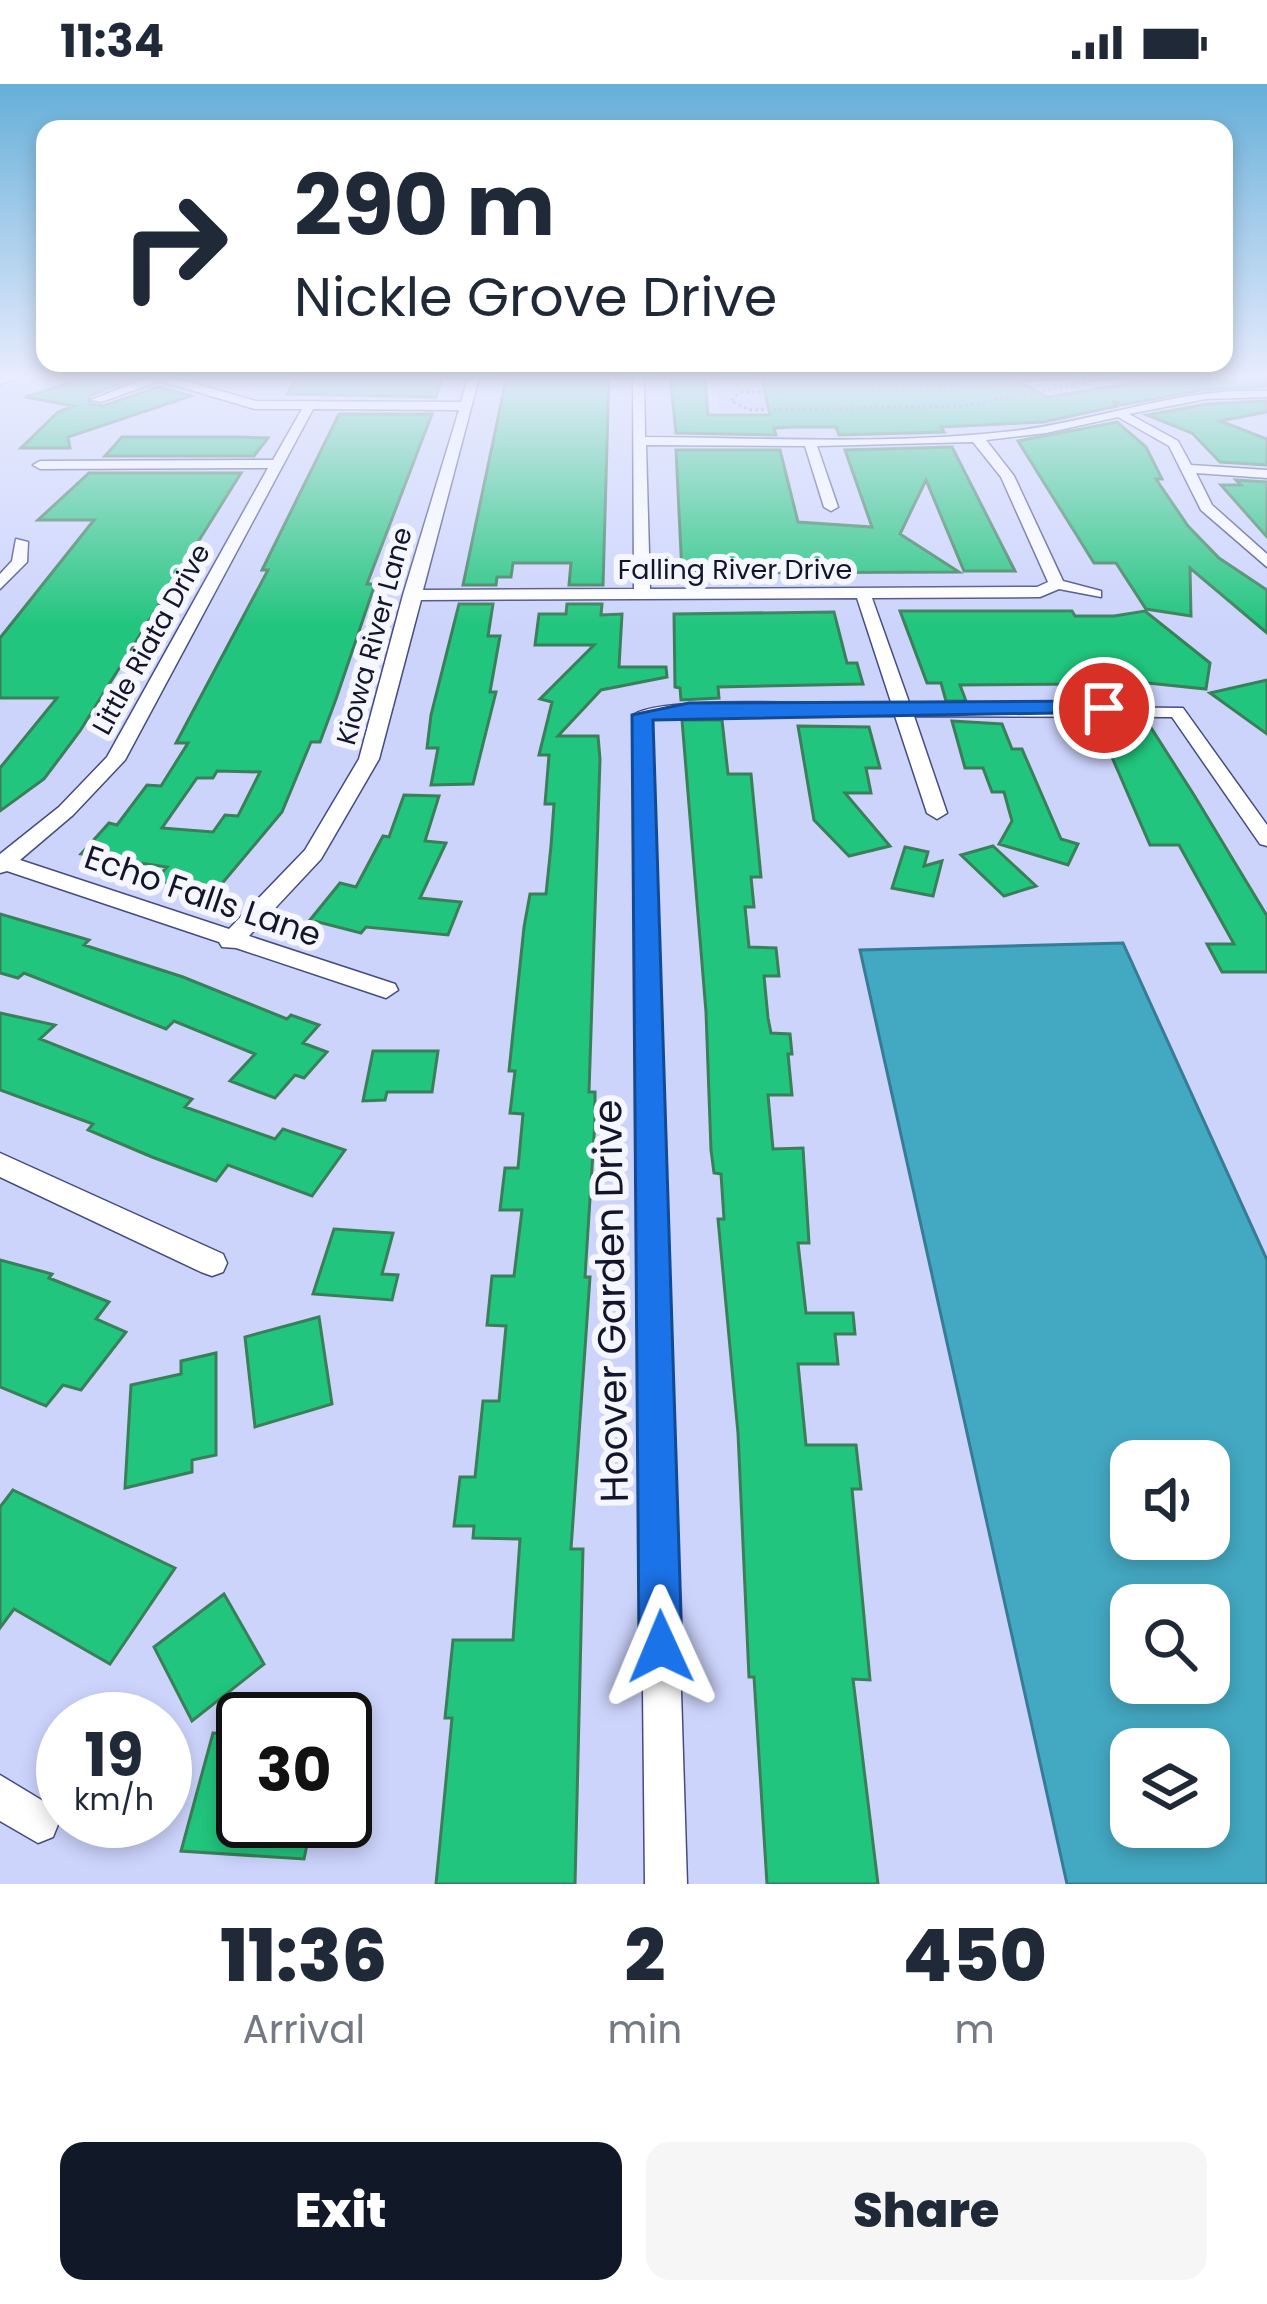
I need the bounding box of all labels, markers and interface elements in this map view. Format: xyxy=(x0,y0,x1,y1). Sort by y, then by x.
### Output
text: 11:34 xyxy=(60,10,164,73)
text: 290 m xyxy=(294,147,555,264)
icon: right xyxy=(96,168,252,324)
text: Nickle Grove Drive xyxy=(294,259,777,335)
street label: Kiowa River Lane xyxy=(327,523,421,749)
street label: Little Riata Drive xyxy=(83,537,219,741)
street label: Falling River Drive xyxy=(618,551,852,588)
pin xyxy=(1053,657,1155,759)
icon: arrive xyxy=(1071,675,1137,741)
street label: Echo Falls Lane xyxy=(78,834,328,958)
street label: Hoover Garden Drive xyxy=(580,1099,642,1503)
map controls xyxy=(1110,1440,1230,1848)
button: sound xyxy=(1110,1440,1230,1560)
position arrow xyxy=(598,1584,724,1710)
button: search xyxy=(1110,1584,1230,1704)
speed limit sign: 30 xyxy=(216,1692,372,1848)
text: 19 xyxy=(84,1713,144,1797)
button: layers xyxy=(1110,1728,1230,1848)
text: km/h xyxy=(74,1778,154,1821)
text: 11:36 xyxy=(220,1905,387,2006)
text: 2 xyxy=(624,1905,665,2006)
text: 450 xyxy=(903,1905,1047,2006)
text: Arrival xyxy=(242,2002,365,2057)
text: min xyxy=(608,2002,682,2057)
text: m xyxy=(955,2002,995,2057)
button: Exit xyxy=(60,2142,622,2280)
button: Share xyxy=(646,2142,1207,2280)

